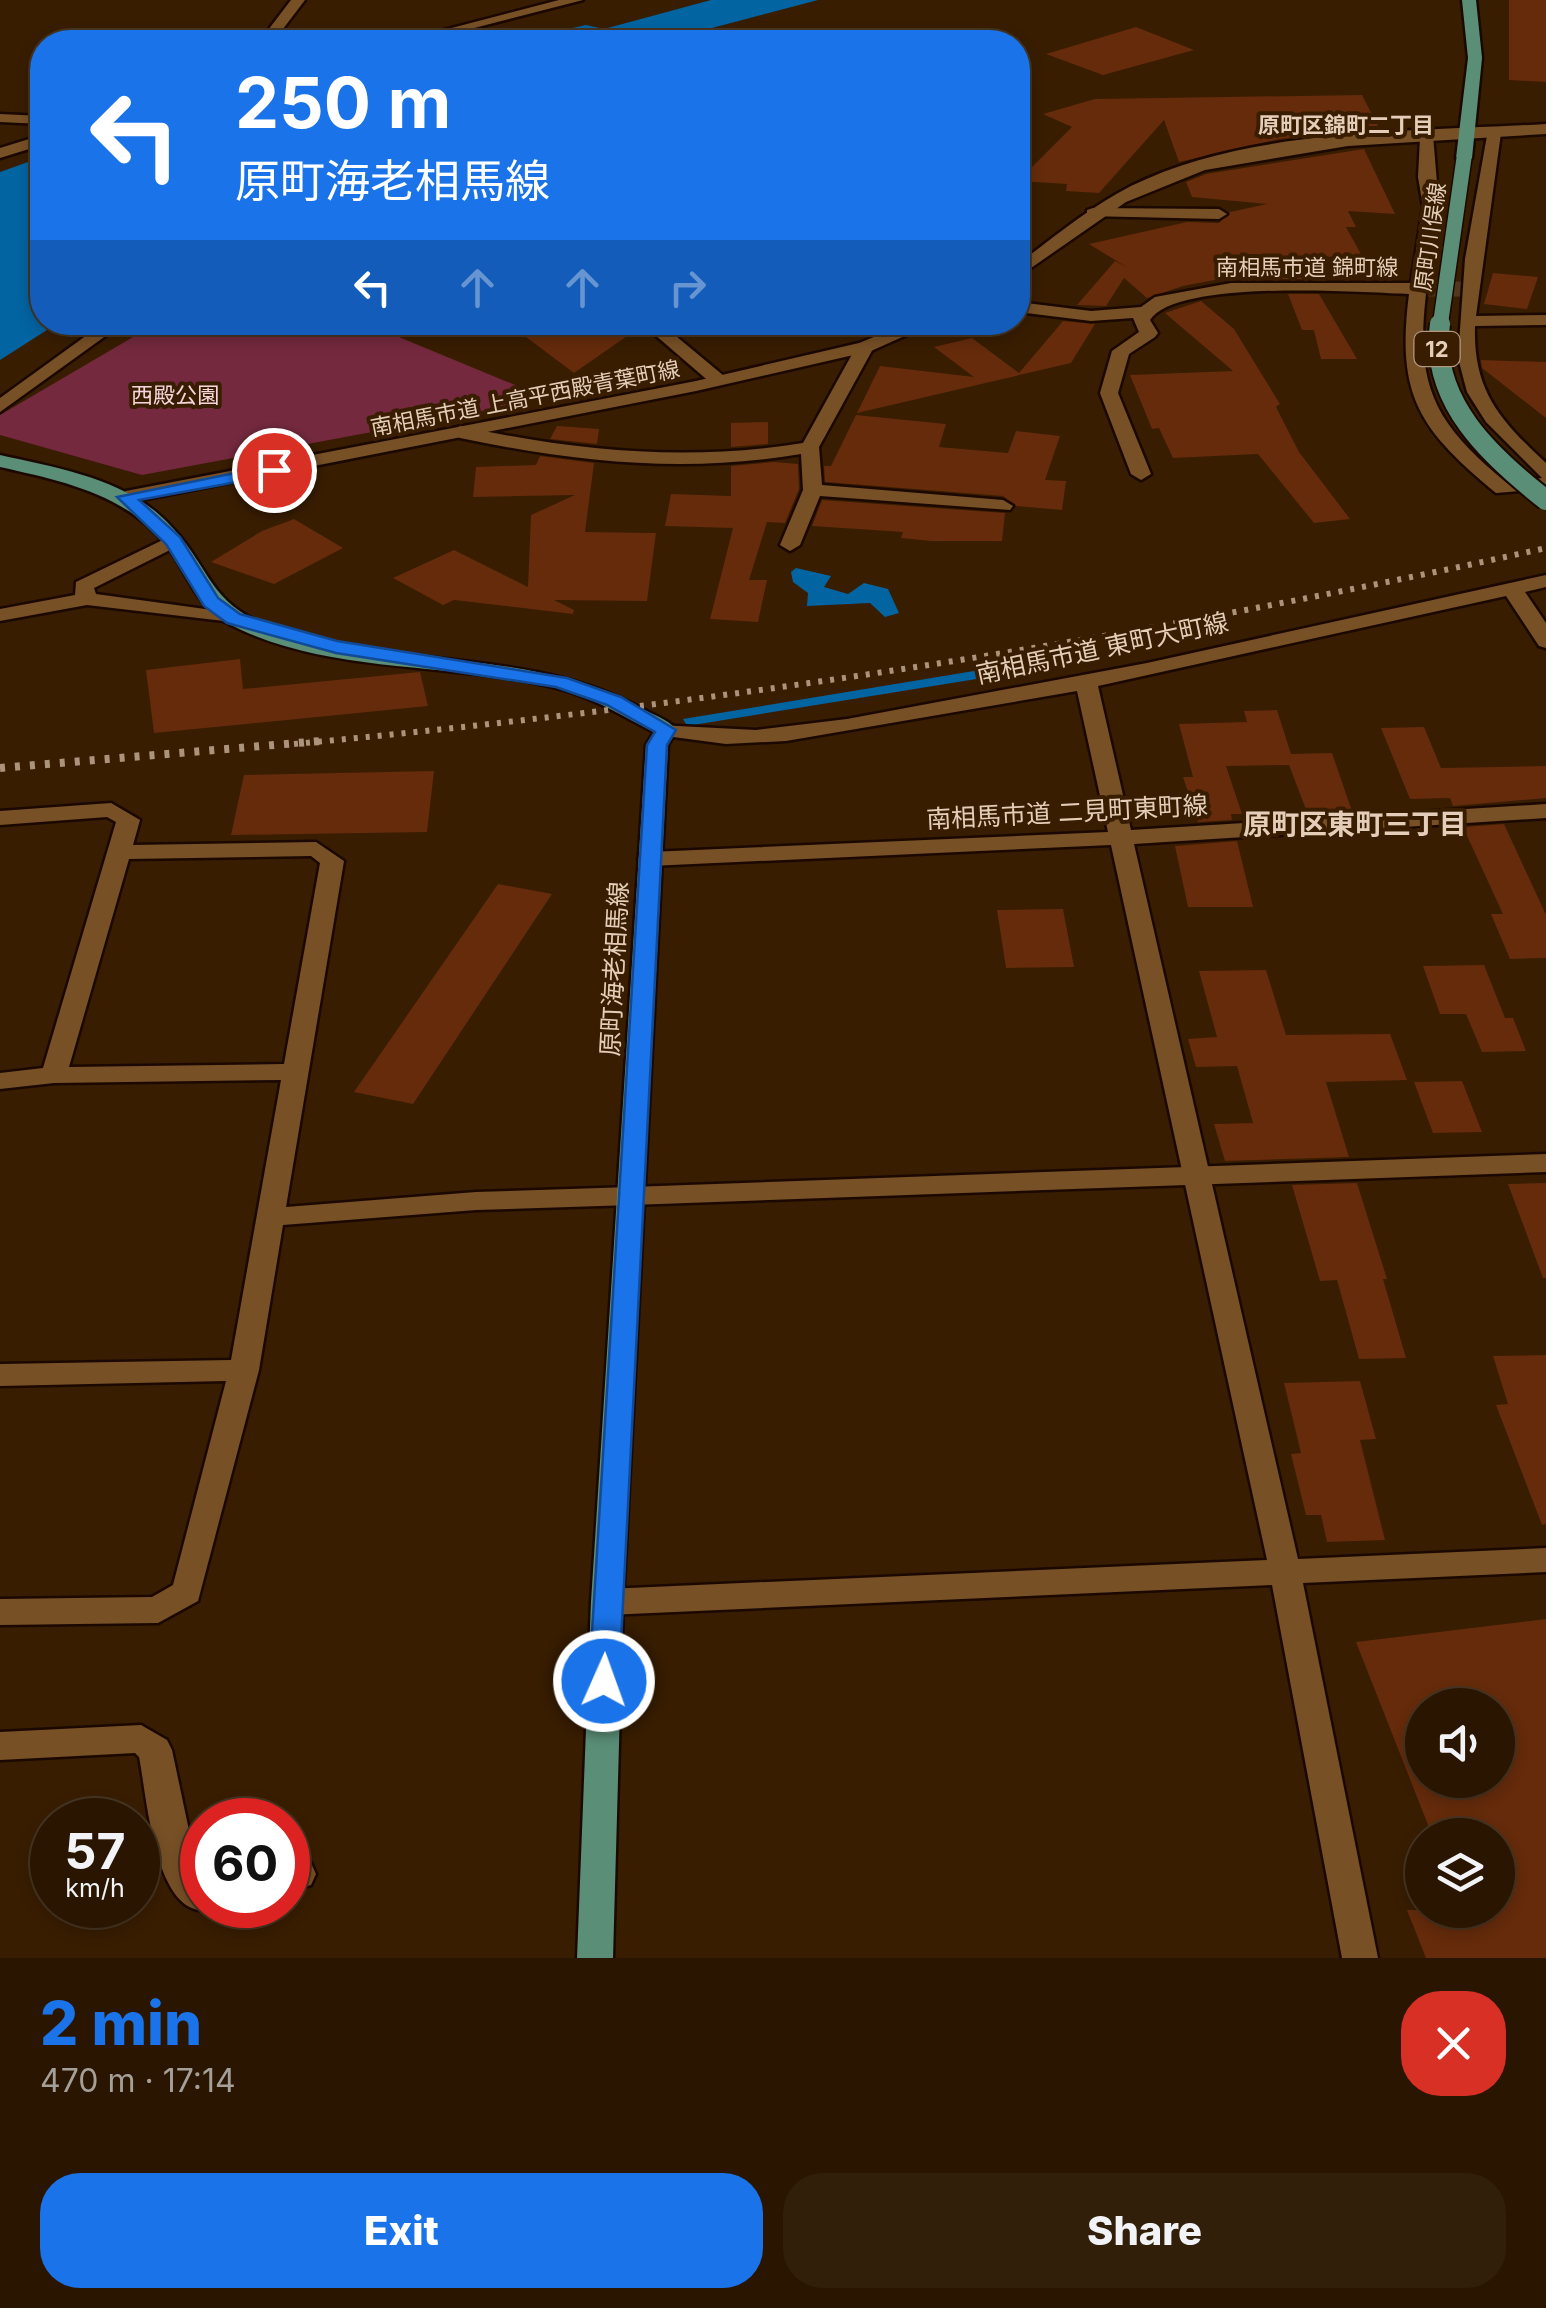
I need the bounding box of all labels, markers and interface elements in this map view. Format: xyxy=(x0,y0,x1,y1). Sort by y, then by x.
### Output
text: 250 m xyxy=(235,60,452,145)
icon: left xyxy=(70,70,200,200)
district label: 原町区錦町二丁目 xyxy=(1258,112,1434,138)
text: 原町海老相馬線 xyxy=(235,153,550,208)
street label: 原町川俣線 xyxy=(1409,181,1451,293)
street label: 南相馬市道 錦町線 xyxy=(1216,254,1398,280)
icon: left xyxy=(345,260,400,315)
icon: ahead xyxy=(450,260,505,315)
icon: ahead xyxy=(555,260,610,315)
icon: right xyxy=(660,260,715,315)
road number: 12 xyxy=(1414,332,1460,366)
street label: 南相馬市道 上高平西殿青葉町線 xyxy=(368,355,682,441)
park label: 西殿公園 xyxy=(131,382,219,408)
pin xyxy=(232,428,317,513)
icon: arrive xyxy=(247,443,302,498)
street label: 南相馬市道 東町大町線 xyxy=(973,607,1231,689)
street label: 南相馬市道 二見町東町線 xyxy=(925,790,1209,834)
district label: 原町区東町三丁目 xyxy=(1243,807,1467,841)
street label: 原町海老相馬線 xyxy=(594,881,634,1057)
position arrow xyxy=(552,1629,656,1733)
map controls xyxy=(1405,1688,1515,1928)
button: sound xyxy=(1405,1688,1515,1798)
speed limit sign: 60 xyxy=(180,1798,310,1928)
button: layers xyxy=(1405,1818,1515,1928)
text: 57 xyxy=(64,1821,126,1881)
text: km/h xyxy=(65,1873,125,1903)
text: 2 min xyxy=(40,1987,202,2059)
button: close xyxy=(1401,1991,1506,2096)
text: 470 m · 17:14 xyxy=(40,2061,236,2100)
button: Exit xyxy=(40,2173,763,2288)
button: Share xyxy=(783,2173,1506,2288)

